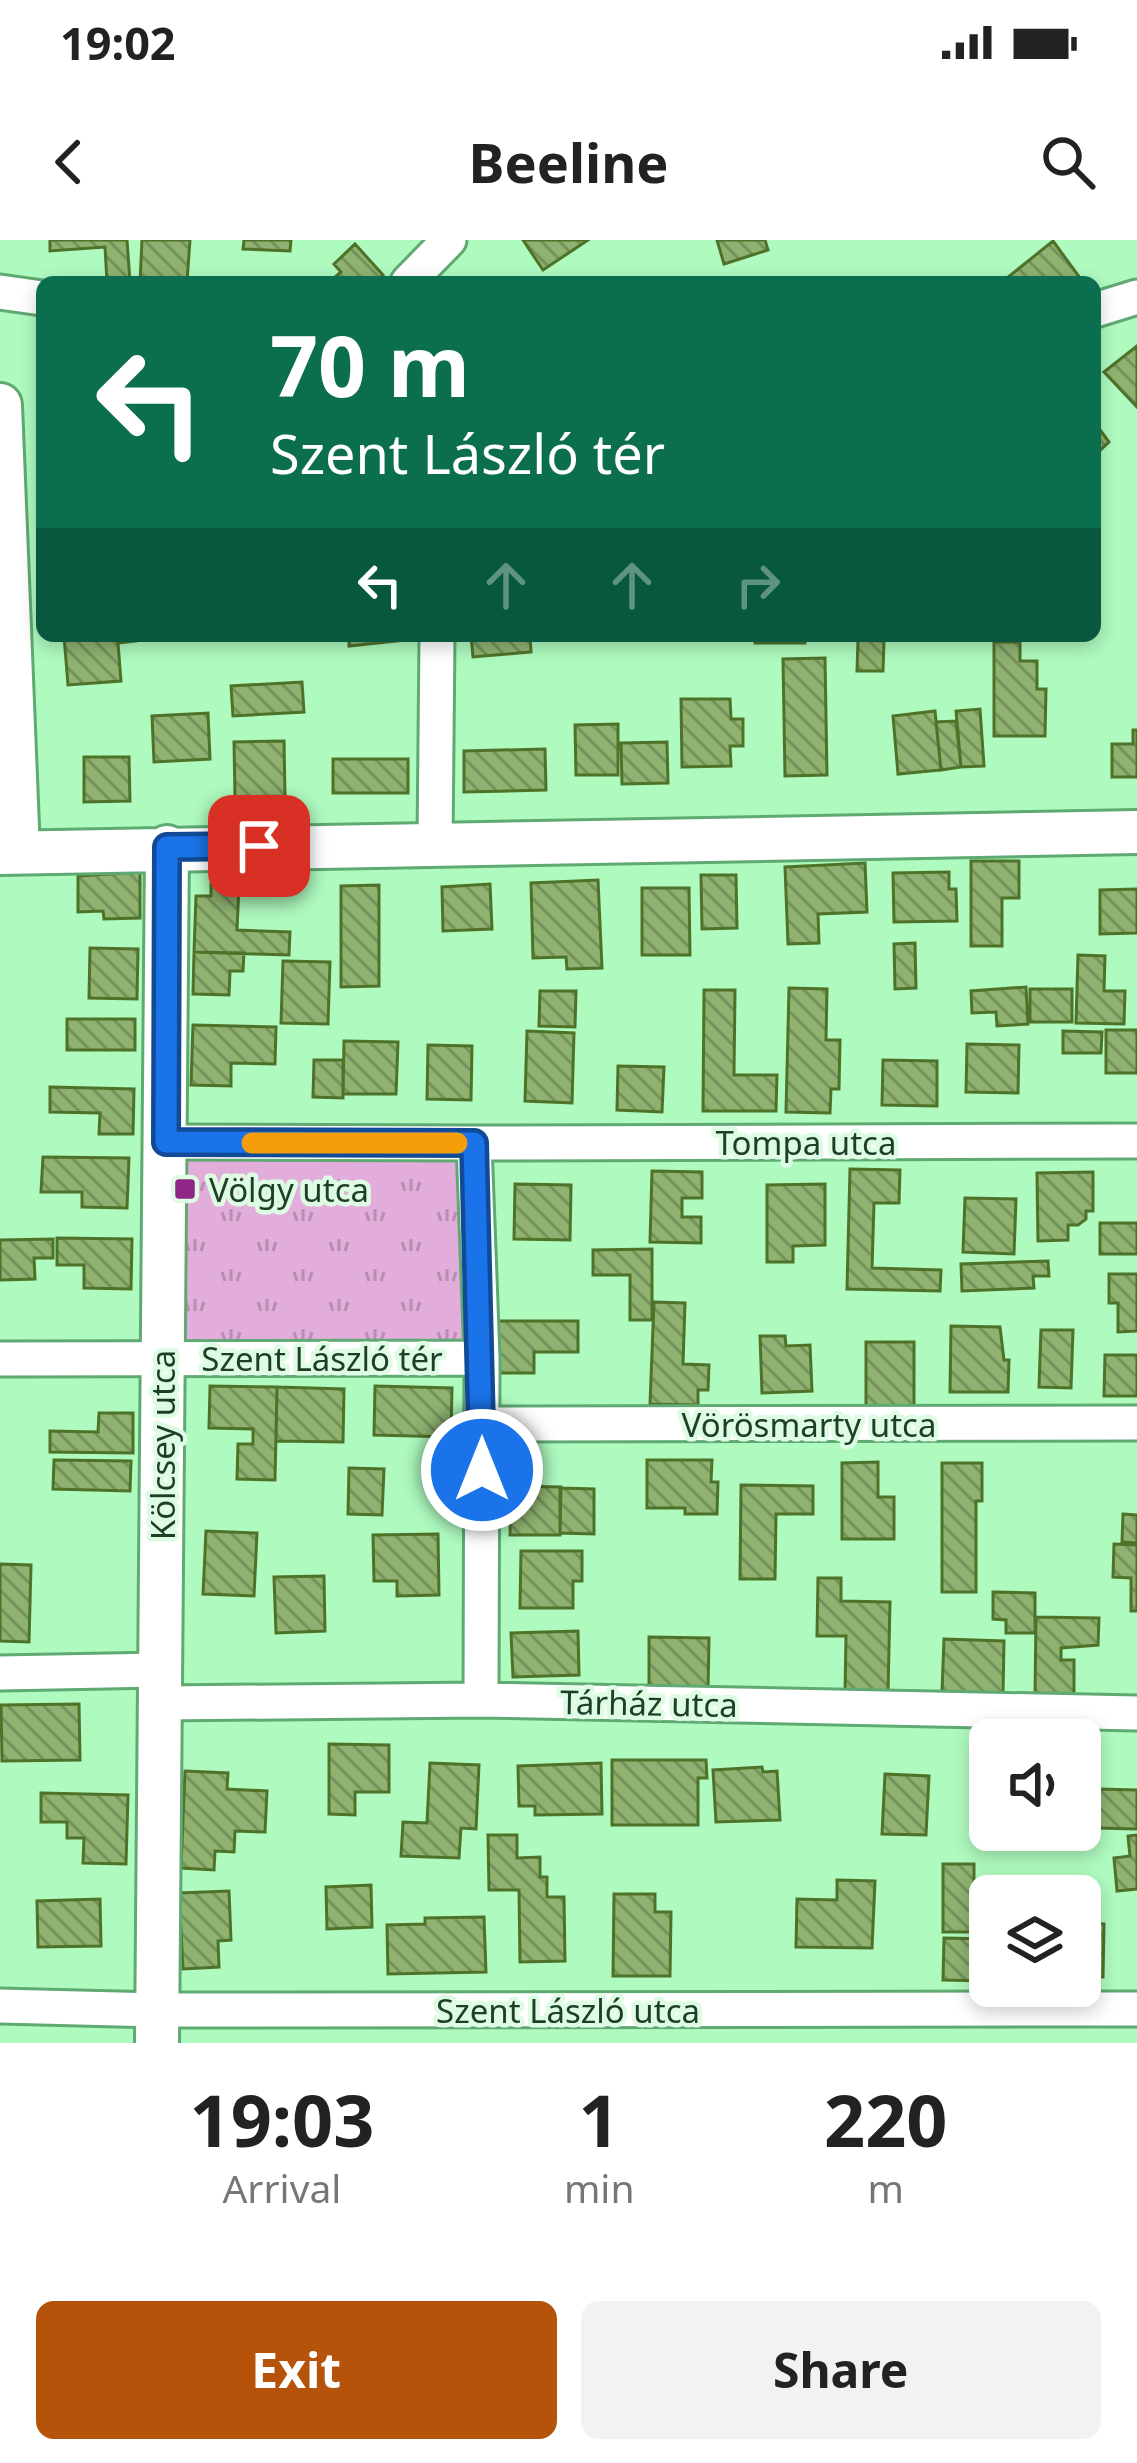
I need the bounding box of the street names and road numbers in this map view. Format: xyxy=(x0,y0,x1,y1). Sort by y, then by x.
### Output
street label: Tompa utca xyxy=(716,1120,896,1165)
street label: Szent László tér xyxy=(201,1336,443,1381)
street label: Kölcsey utca xyxy=(140,1350,185,1540)
street label: Vörösmarty utca xyxy=(682,1402,936,1447)
street label: Tárház utca xyxy=(560,1679,738,1727)
street label: Szent László utca xyxy=(436,1988,700,2033)

